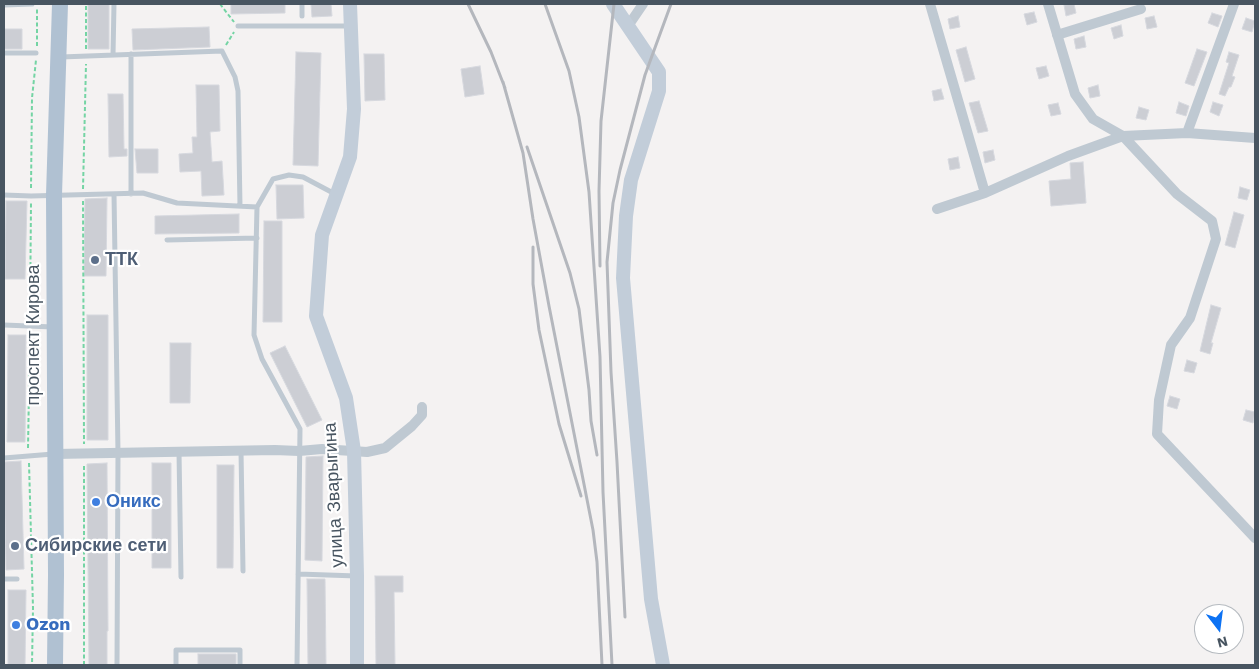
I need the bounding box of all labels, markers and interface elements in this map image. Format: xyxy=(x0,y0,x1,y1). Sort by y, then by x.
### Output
place label: ТТК xyxy=(105,249,138,271)
marker: ТТК xyxy=(89,254,101,266)
street label: проспект Кирова xyxy=(23,265,45,405)
street label: улица Зварыгина xyxy=(319,422,349,568)
place label: Оникс xyxy=(106,491,161,513)
marker: Оникс xyxy=(90,496,102,508)
place label: Сибирские сети xyxy=(25,535,167,557)
marker: Сибирские сети xyxy=(9,540,21,552)
north arrow xyxy=(1194,604,1244,654)
place label: Ozon xyxy=(26,614,70,636)
marker: Ozon xyxy=(10,619,22,631)
text: N xyxy=(1216,633,1230,652)

